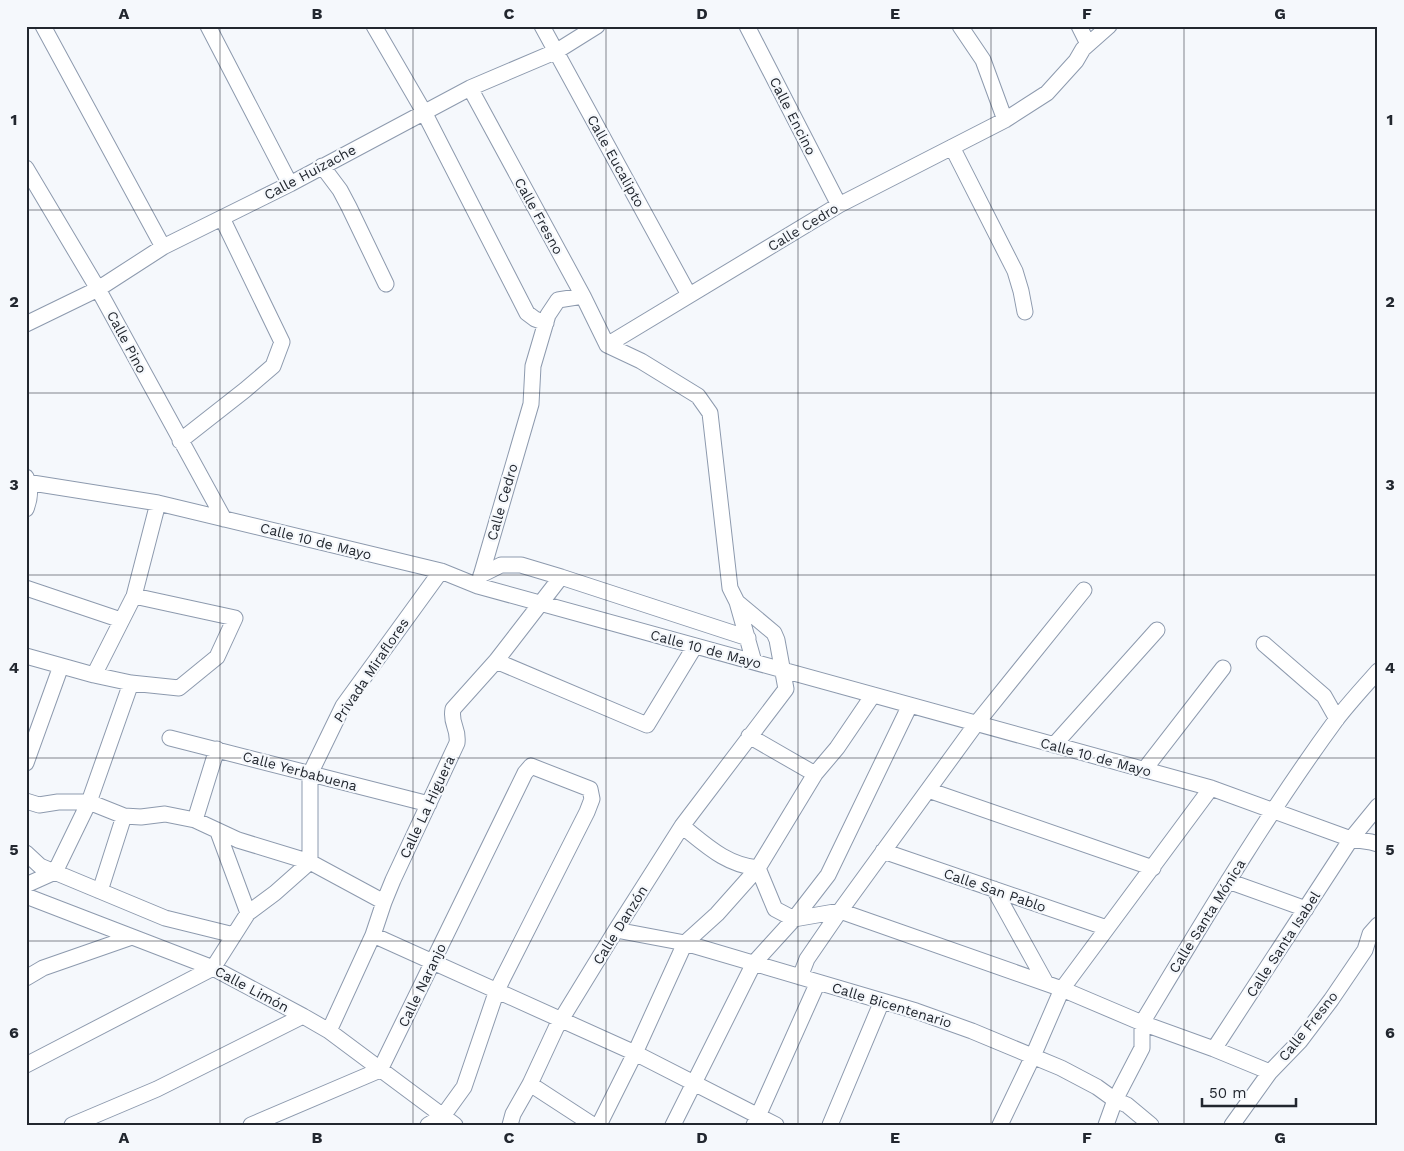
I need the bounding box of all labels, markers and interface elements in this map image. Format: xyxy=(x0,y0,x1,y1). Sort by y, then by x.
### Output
text: A xyxy=(119,4,130,23)
text: B xyxy=(312,4,323,23)
text: C xyxy=(504,4,515,23)
text: D xyxy=(696,4,708,23)
text: E xyxy=(890,4,900,23)
text: F xyxy=(1082,4,1092,23)
text: G xyxy=(1274,4,1286,23)
street label: Calle Encino xyxy=(767,74,819,158)
text: 1 xyxy=(11,110,17,129)
text: 1 xyxy=(1387,110,1393,129)
street label: Calle Eucalipto xyxy=(584,112,648,210)
street label: Calle Huizache xyxy=(261,141,359,203)
street label: Calle Fresno xyxy=(511,175,567,257)
street label: Calle Cedro xyxy=(765,200,841,254)
text: 2 xyxy=(9,292,19,311)
text: 2 xyxy=(1385,292,1395,311)
street label: Calle Pino xyxy=(104,308,150,376)
street label: Calle Cedro xyxy=(483,462,521,542)
text: 3 xyxy=(9,475,19,494)
text: 3 xyxy=(1385,475,1395,494)
street label: Calle 10 de Mayo xyxy=(259,519,373,563)
street label: Privada Miraflores xyxy=(330,615,412,725)
street label: Calle 10 de Mayo xyxy=(649,626,763,672)
text: 4 xyxy=(9,658,19,677)
text: 4 xyxy=(1385,658,1395,677)
street label: Calle 10 de Mayo xyxy=(1039,734,1153,780)
street label: Calle Yerbabuena xyxy=(241,748,359,794)
street label: Calle La Higuera xyxy=(396,753,458,861)
text: 5 xyxy=(9,840,19,859)
text: 5 xyxy=(1385,840,1395,859)
street label: Calle Santa Mónica xyxy=(1166,856,1249,976)
street label: Calle San Pablo xyxy=(942,865,1048,915)
street label: Calle Danzón xyxy=(589,883,651,967)
street label: Calle Santa Isabel xyxy=(1243,887,1324,1000)
street label: Calle Naranjo xyxy=(395,940,449,1030)
street label: Calle Limón xyxy=(212,963,292,1015)
street label: Calle Bicentenario xyxy=(830,979,954,1031)
street label: Calle Fresno xyxy=(1275,988,1341,1064)
text: 6 xyxy=(9,1023,19,1042)
text: 6 xyxy=(1385,1023,1395,1042)
scale bar xyxy=(1202,1076,1295,1108)
text: 50 m xyxy=(1209,1084,1246,1102)
text: A xyxy=(119,1128,130,1147)
text: B xyxy=(312,1128,323,1147)
text: C xyxy=(504,1128,515,1147)
text: D xyxy=(696,1128,708,1147)
text: E xyxy=(890,1128,900,1147)
text: F xyxy=(1082,1128,1092,1147)
text: G xyxy=(1274,1128,1286,1147)

